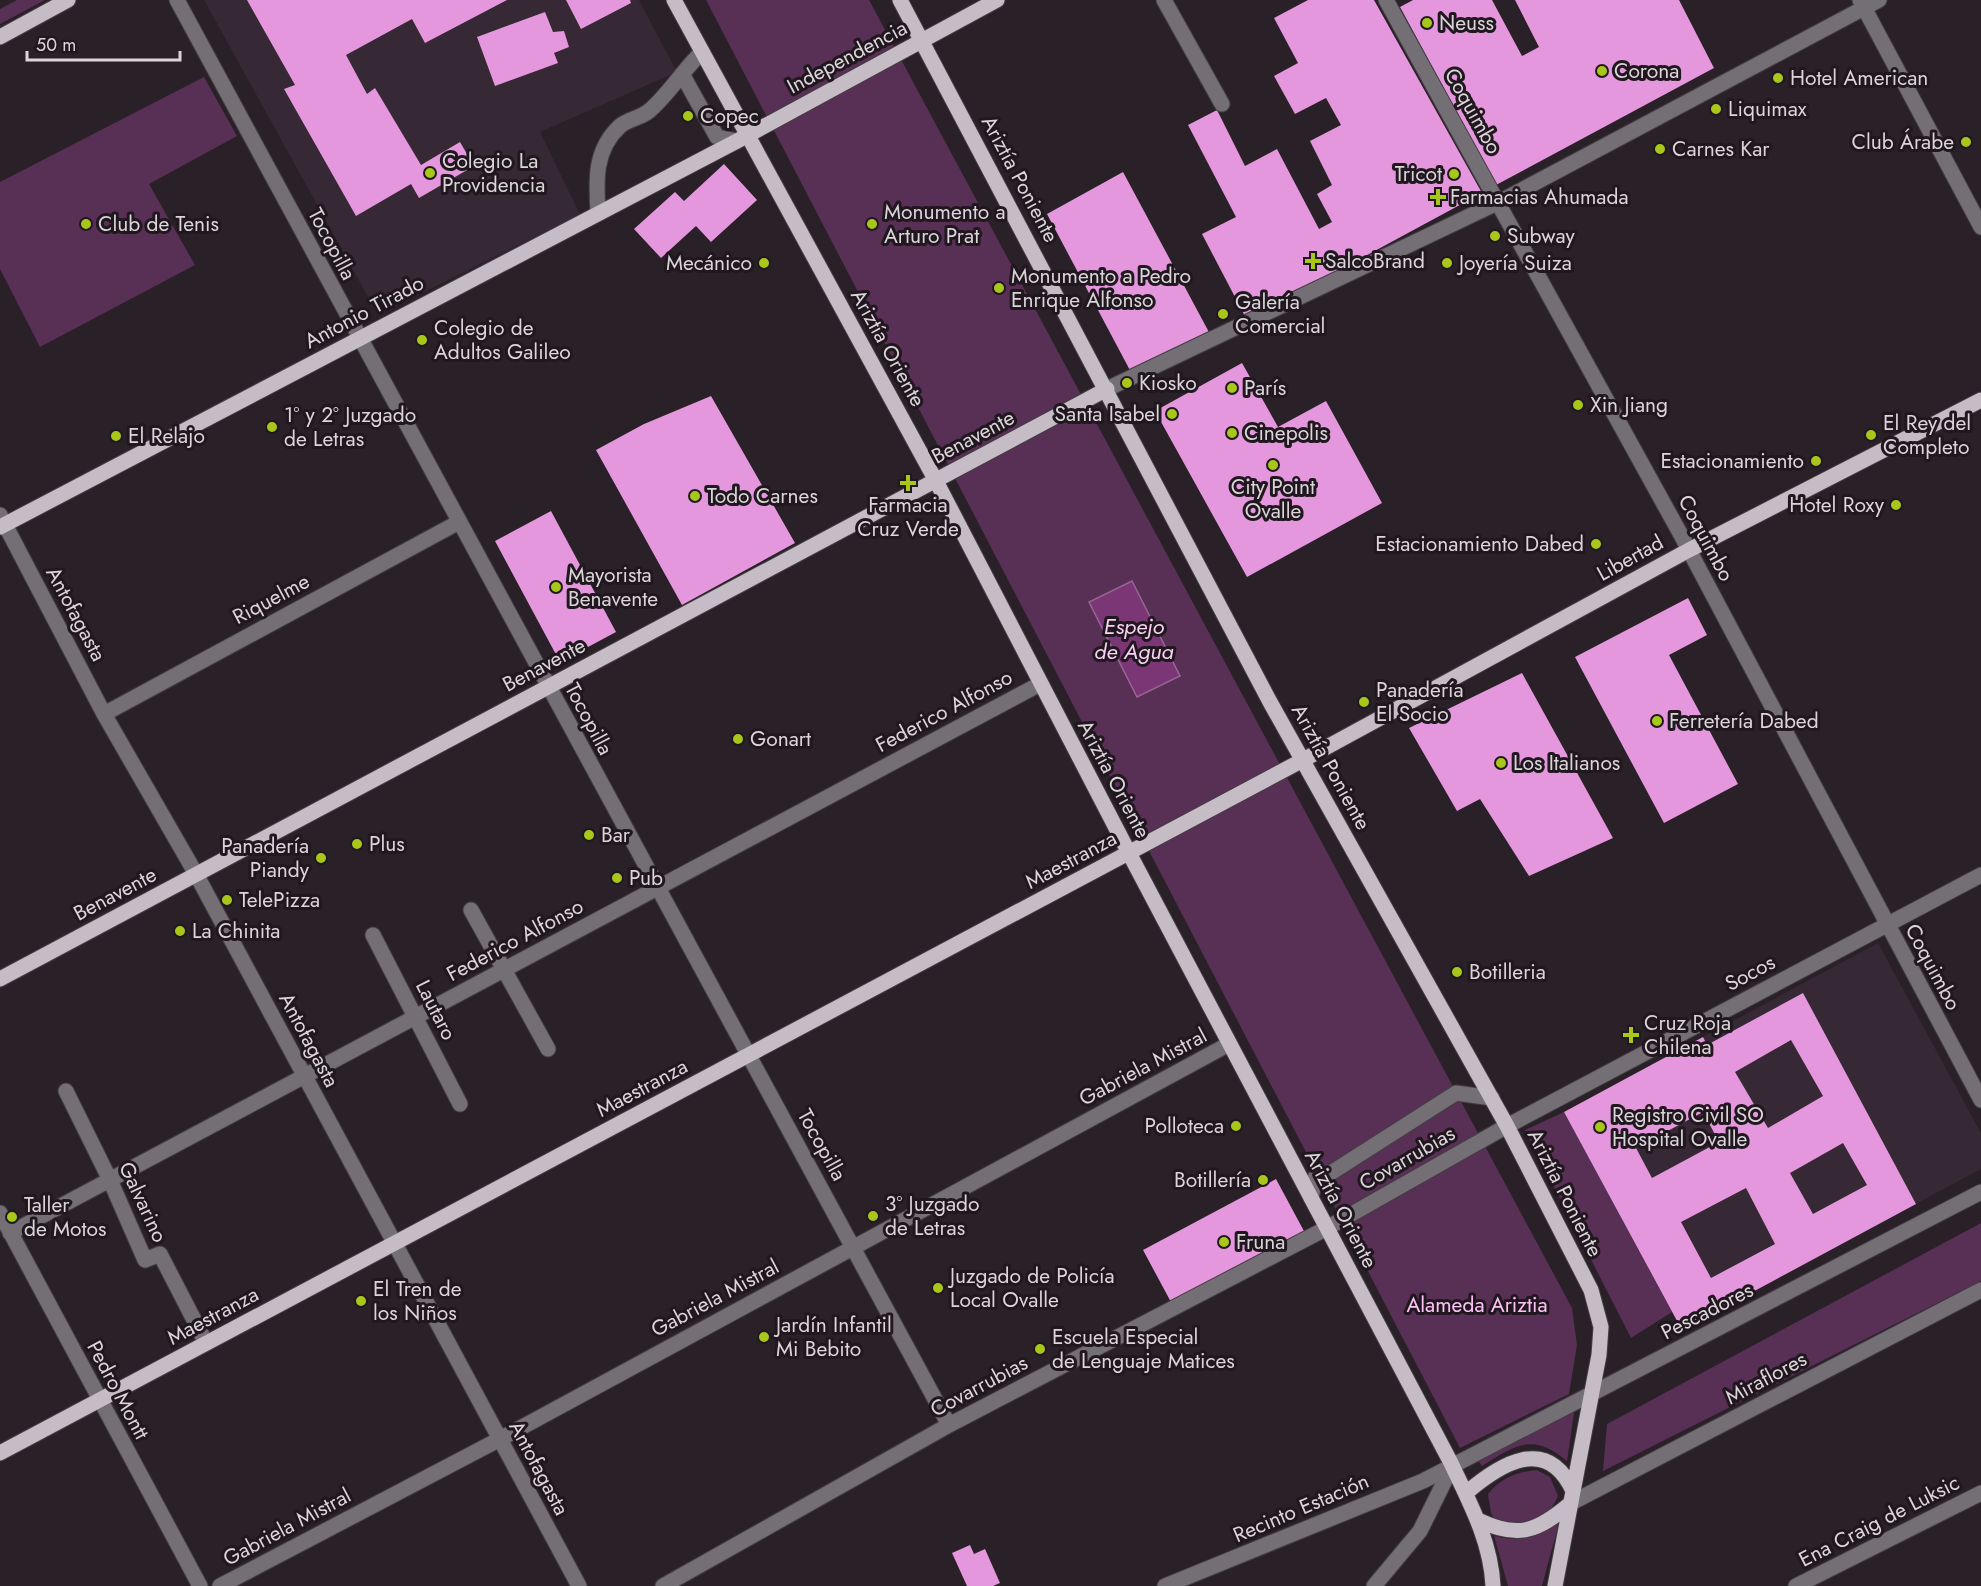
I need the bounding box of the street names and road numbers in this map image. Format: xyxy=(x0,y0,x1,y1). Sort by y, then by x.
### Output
street label: Independencia xyxy=(782,13,912,101)
street label: Coquimbo xyxy=(1437,63,1509,159)
street label: Ariztía Poniente xyxy=(974,110,1066,248)
street label: Tocopilla xyxy=(300,203,364,285)
street label: Antonio Tirado xyxy=(299,268,429,356)
street label: Ariztía Oriente xyxy=(843,284,933,412)
street label: Benavente xyxy=(926,403,1020,471)
street label: Coquimbo xyxy=(1671,489,1741,587)
street label: Libertad xyxy=(1591,527,1669,589)
street label: Antofagasta xyxy=(39,561,113,667)
street label: Riquelme xyxy=(227,566,315,632)
street label: Benavente xyxy=(497,631,591,699)
street label: Federico Alfonso xyxy=(870,662,1018,760)
street label: Tocopilla xyxy=(557,678,621,760)
street label: Ariztía Poniente xyxy=(1284,699,1378,835)
street label: Ariztía Oriente xyxy=(1070,715,1158,844)
street label: Maestranza xyxy=(1020,823,1122,897)
street label: Benavente xyxy=(68,860,162,928)
street label: Federico Alfonso xyxy=(441,891,589,989)
street label: Coquimbo xyxy=(1898,918,1968,1016)
street label: Socos xyxy=(1720,947,1780,999)
street label: Lautaro xyxy=(408,975,464,1045)
street label: Antofagasta xyxy=(272,987,346,1093)
street label: Gabriela Mistral xyxy=(1074,1021,1212,1113)
street label: Maestranza xyxy=(591,1051,693,1125)
street label: Tocopilla xyxy=(790,1104,854,1186)
street label: Covarrubias xyxy=(1353,1118,1461,1198)
street label: Ariztía Poniente xyxy=(1520,1124,1610,1262)
street label: Ariztía Oriente xyxy=(1297,1145,1385,1274)
street label: Galvarino xyxy=(111,1157,175,1247)
street label: Gabriela Mistral xyxy=(646,1252,784,1344)
street label: Pescadores xyxy=(1656,1275,1758,1347)
street label: Maestranza xyxy=(162,1279,264,1353)
street label: Pedro Montt xyxy=(79,1335,157,1445)
street label: Miraflores xyxy=(1720,1344,1812,1412)
street label: Covarrubias xyxy=(925,1348,1033,1424)
street label: Antofagasta xyxy=(502,1415,576,1521)
street label: Recinto Estación xyxy=(1228,1466,1374,1550)
street label: Ena Craig de Luksic xyxy=(1793,1468,1965,1574)
street label: Gabriela Mistral xyxy=(218,1481,356,1573)

